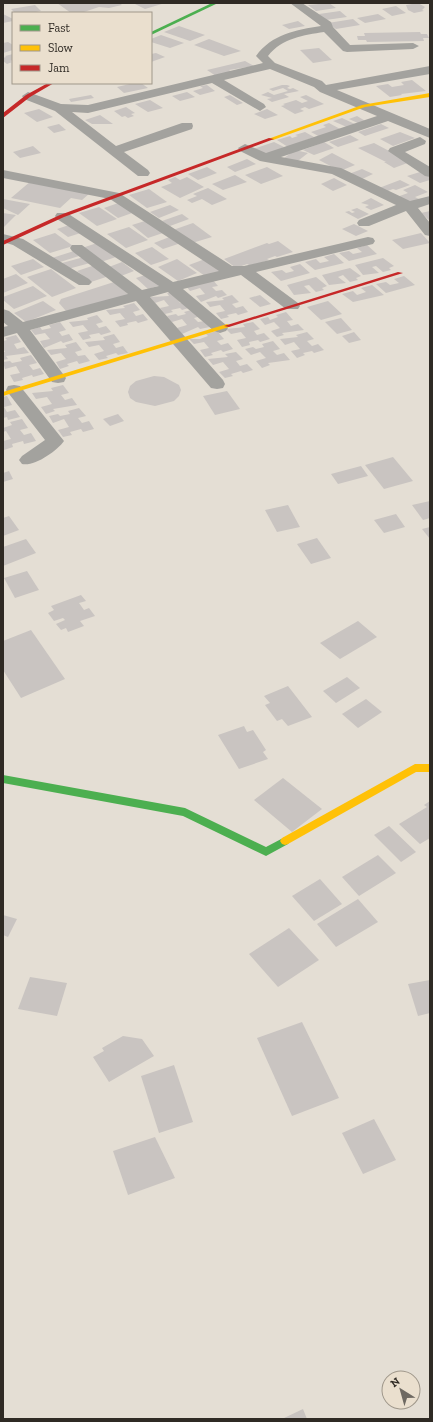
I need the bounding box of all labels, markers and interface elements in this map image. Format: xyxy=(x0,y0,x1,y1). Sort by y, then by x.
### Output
legend xyxy=(12,12,152,84)
text: Fast xyxy=(48,21,71,35)
text: Slow xyxy=(48,41,74,55)
text: Jam xyxy=(48,61,70,75)
north arrow xyxy=(381,1370,421,1410)
text: N xyxy=(388,1374,403,1390)

